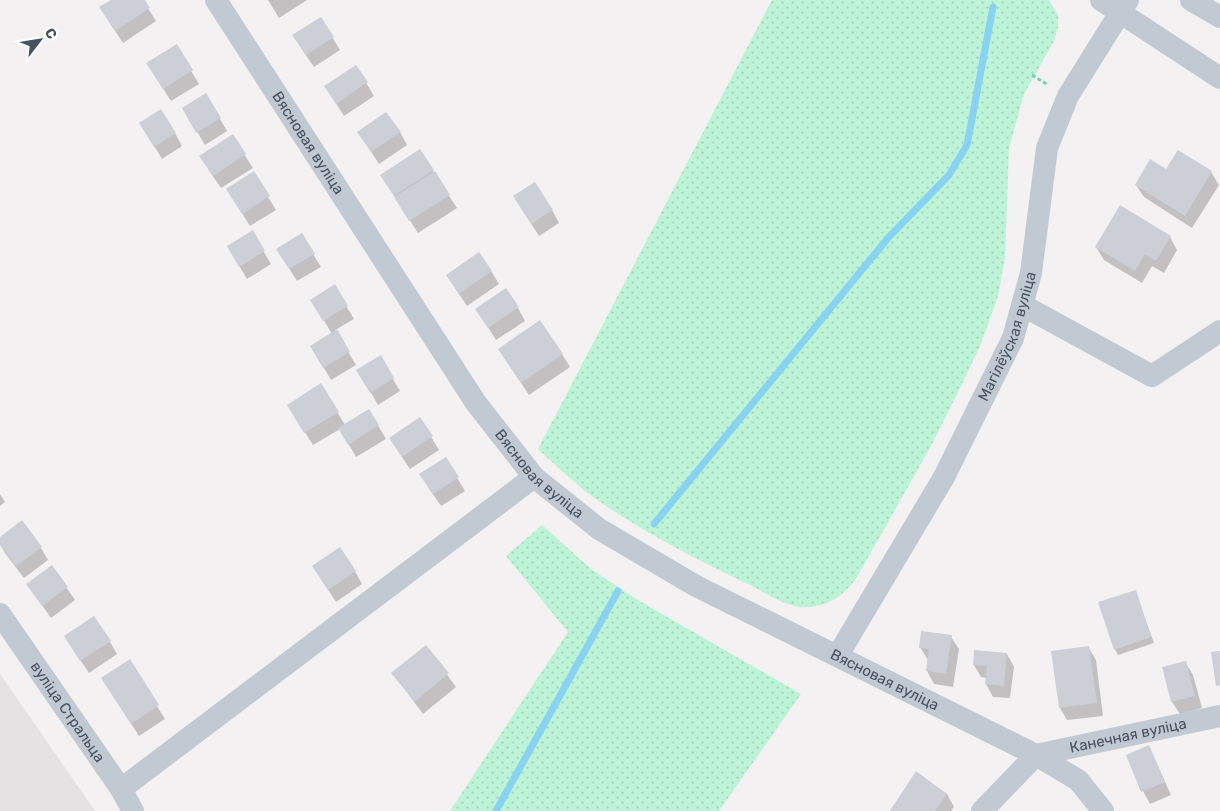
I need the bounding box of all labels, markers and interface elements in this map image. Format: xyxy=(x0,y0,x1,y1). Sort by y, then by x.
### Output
north arrow xyxy=(15,15,65,65)
text: С xyxy=(41,25,61,42)
street label: Вясновая вуліца xyxy=(268,88,348,198)
street label: Магілёўская вуліца xyxy=(974,270,1040,404)
street label: Вясновая вуліца xyxy=(491,426,587,522)
street label: Вясновая вуліца xyxy=(827,645,942,714)
street label: вуліца Стральца xyxy=(27,658,109,766)
street label: Канечная вуліца xyxy=(1068,714,1188,757)

